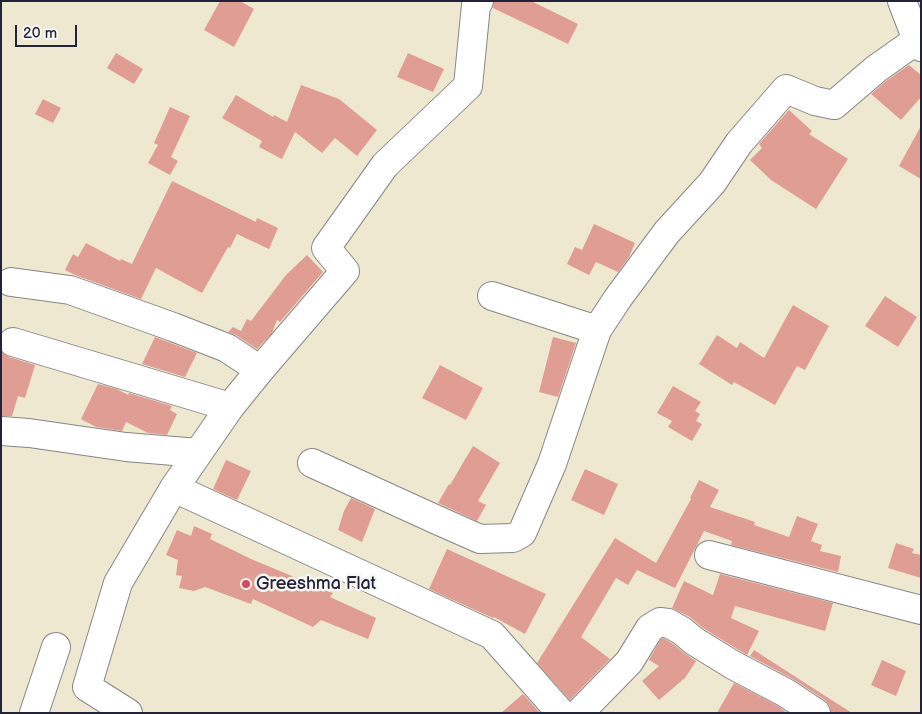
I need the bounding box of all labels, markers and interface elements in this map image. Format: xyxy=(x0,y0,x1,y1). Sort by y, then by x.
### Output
scale bar xyxy=(18,15,80,47)
text: 20 m xyxy=(23,24,57,43)
place label: Greeshma Flat xyxy=(256,573,376,595)
marker: Greeshma Flat xyxy=(240,578,252,590)

